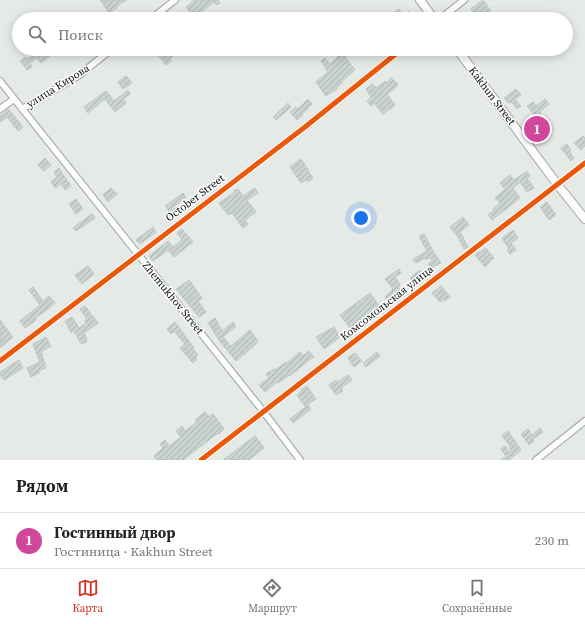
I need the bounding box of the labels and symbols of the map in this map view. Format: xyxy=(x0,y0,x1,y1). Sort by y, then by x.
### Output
street label: улица Кирова xyxy=(24,61,93,111)
street label: Kakhun Street xyxy=(465,64,519,129)
pin: 1 xyxy=(524,114,550,144)
street label: October Street xyxy=(162,171,228,225)
your location xyxy=(351,208,371,228)
street label: Zhemukhov Street xyxy=(139,258,207,338)
street label: Комсомольская улица xyxy=(337,262,437,344)

